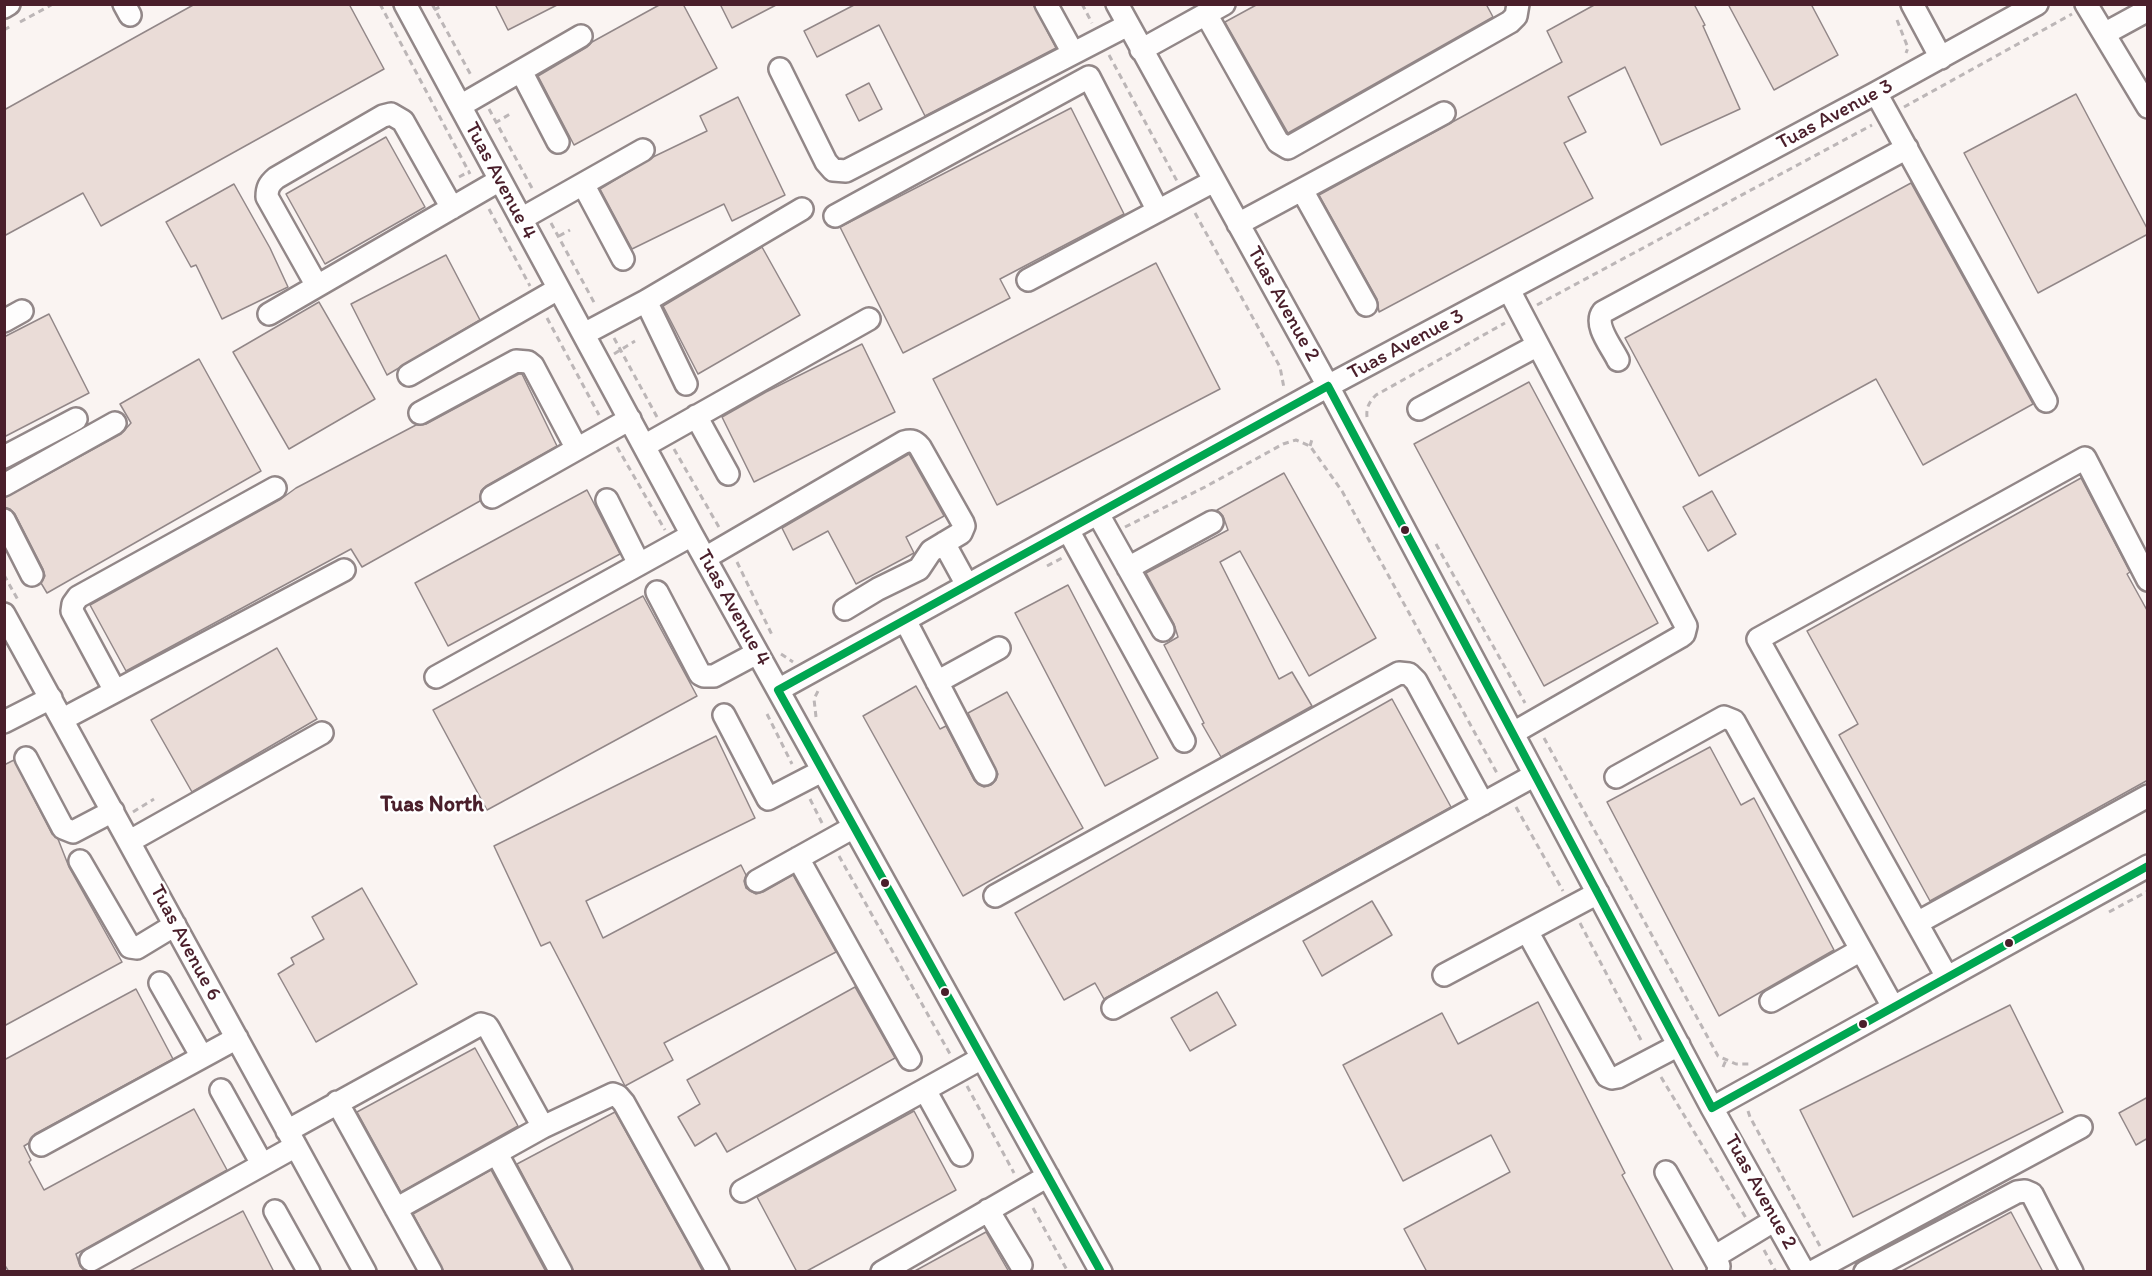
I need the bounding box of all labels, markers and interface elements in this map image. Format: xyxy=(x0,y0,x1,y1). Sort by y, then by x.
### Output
street label: Tuas Avenue 3 xyxy=(1773,74,1897,156)
street label: Tuas Avenue 4 xyxy=(459,118,541,244)
street label: Tuas Avenue 2 xyxy=(1241,242,1325,366)
street label: Tuas Avenue 3 xyxy=(1344,304,1468,386)
unlabelled marker xyxy=(1399,524,1411,536)
street label: Tuas Avenue 4 xyxy=(691,545,775,671)
district label: Tuas North xyxy=(380,792,484,818)
unlabelled marker xyxy=(879,877,891,889)
street label: Tuas Avenue 6 xyxy=(144,881,226,1005)
unlabelled marker xyxy=(2003,937,2015,949)
unlabelled marker xyxy=(939,986,951,998)
unlabelled marker xyxy=(1857,1018,1869,1030)
street label: Tuas Avenue 2 xyxy=(1718,1130,1802,1254)

